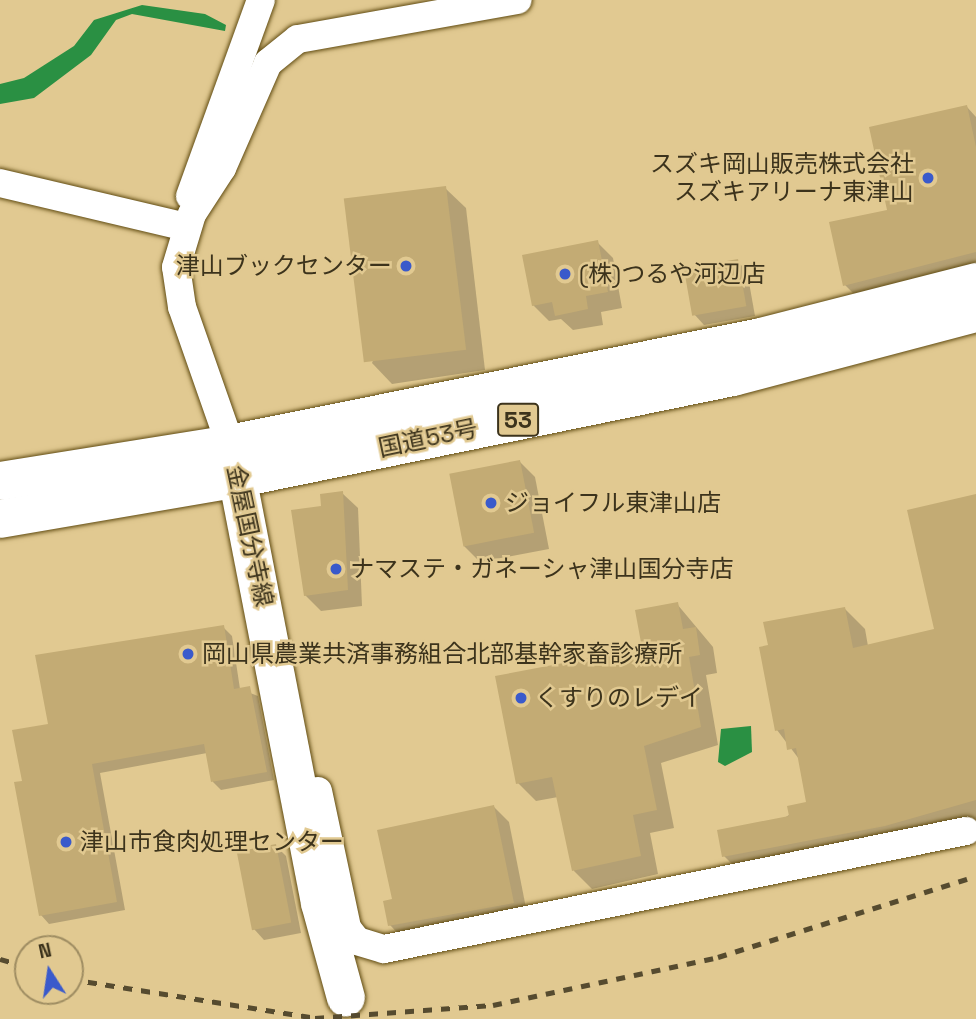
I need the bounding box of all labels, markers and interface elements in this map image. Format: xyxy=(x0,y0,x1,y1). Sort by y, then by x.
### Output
place label: スズキ岡山販売株式会社 スズキアリーナ東津山 xyxy=(650,150,914,206)
marker: スズキ岡山販売株式会社 スズキアリーナ東津山 xyxy=(920,170,936,186)
place label: 津山ブックセンター xyxy=(176,252,392,280)
marker: 津山ブックセンター xyxy=(398,258,414,274)
place label: (株)つるや河辺店 xyxy=(579,260,765,288)
marker: (株)つるや河辺店 xyxy=(557,266,573,282)
road number: 53 xyxy=(497,400,539,440)
street label: 国道53号 xyxy=(376,413,480,463)
street label: 金屋国分寺線 xyxy=(221,463,279,609)
place label: ジョイフル東津山店 xyxy=(505,489,721,517)
marker: ジョイフル東津山店 xyxy=(483,495,499,511)
place label: ナマステ・ガネーシャ津山国分寺店 xyxy=(350,555,734,583)
marker: ナマステ・ガネーシャ津山国分寺店 xyxy=(328,561,344,577)
place label: 岡山県農業共済事務組合北部基幹家畜診療所 xyxy=(202,640,682,668)
marker: 岡山県農業共済事務組合北部基幹家畜診療所 xyxy=(180,646,196,662)
place label: くすりのレデイ xyxy=(535,684,703,712)
marker: くすりのレデイ xyxy=(513,690,529,706)
place label: 津山市食肉処理センター xyxy=(80,828,344,856)
marker: 津山市食肉処理センター xyxy=(58,834,74,850)
north arrow xyxy=(14,935,84,1005)
text: N xyxy=(36,937,54,964)

